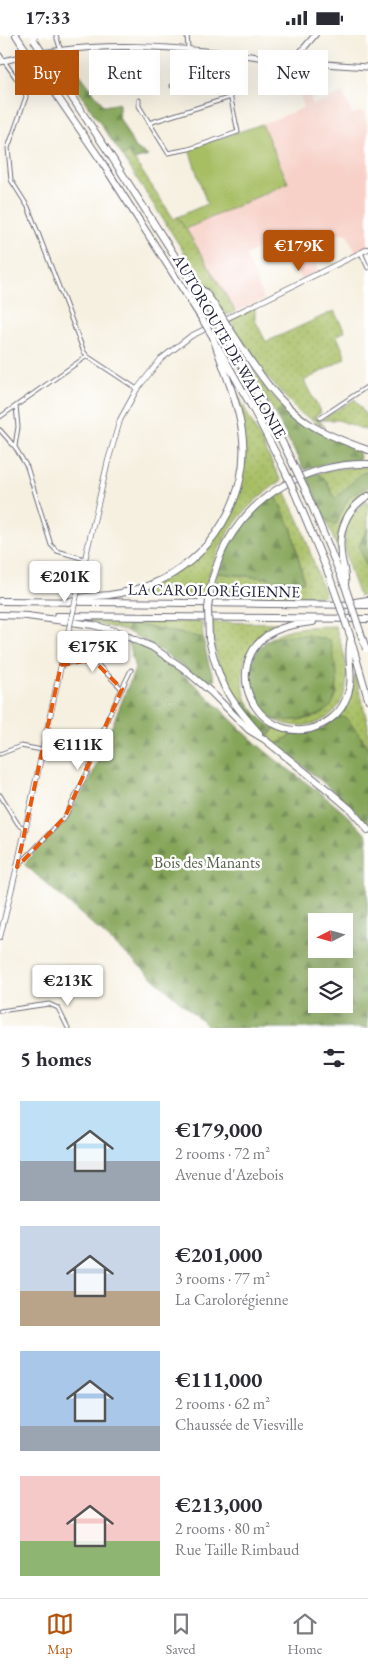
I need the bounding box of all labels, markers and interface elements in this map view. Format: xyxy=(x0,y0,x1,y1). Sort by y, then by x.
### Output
text: 17:33 xyxy=(25,5,71,30)
chip: Buy xyxy=(15,50,79,95)
chip: Rent xyxy=(89,50,160,95)
chip: Filters xyxy=(170,50,248,95)
chip: New xyxy=(258,50,328,95)
pin: €179K xyxy=(264,229,334,272)
text: €179K xyxy=(274,235,324,256)
street label: AUTOROUTE DE WALLONIE xyxy=(168,249,291,442)
pin: €201K xyxy=(30,561,100,603)
text: €201K xyxy=(40,566,90,587)
street label: LA CAROLORÉGIENNE xyxy=(128,578,300,603)
pin: €175K xyxy=(58,631,128,673)
text: €175K xyxy=(68,636,118,657)
pin: €111K xyxy=(43,729,113,771)
text: €111K xyxy=(53,734,103,755)
park label: Bois des Manants xyxy=(154,852,260,873)
north arrow xyxy=(308,913,352,957)
map controls xyxy=(308,913,353,1013)
pin: €213K xyxy=(33,965,103,1007)
button: layers xyxy=(308,968,353,1013)
text: €213K xyxy=(43,970,93,991)
icon: filters xyxy=(320,1044,348,1072)
text: 5 homes xyxy=(20,1045,92,1072)
text: €179,000 xyxy=(175,1116,262,1143)
icon: home xyxy=(60,1121,120,1181)
text: 2 rooms · 72 m² xyxy=(175,1143,270,1164)
text: Avenue d'Azebois xyxy=(175,1164,284,1185)
text: €201,000 xyxy=(175,1241,262,1268)
icon: home xyxy=(60,1246,120,1306)
text: 3 rooms · 77 m² xyxy=(175,1268,270,1289)
text: La Carolorégienne xyxy=(175,1289,288,1310)
text: €111,000 xyxy=(175,1366,262,1393)
icon: home xyxy=(60,1371,120,1431)
text: 2 rooms · 62 m² xyxy=(175,1393,270,1414)
text: Chaussée de Viesville xyxy=(175,1414,303,1435)
text: €213,000 xyxy=(175,1491,262,1518)
icon: home xyxy=(60,1496,120,1556)
text: 2 rooms · 80 m² xyxy=(175,1518,270,1539)
text: Rue Taille Rimbaud xyxy=(175,1539,299,1560)
tab: Map xyxy=(46,1610,74,1658)
tab: Saved xyxy=(166,1610,196,1658)
tab: Home xyxy=(287,1610,322,1658)

